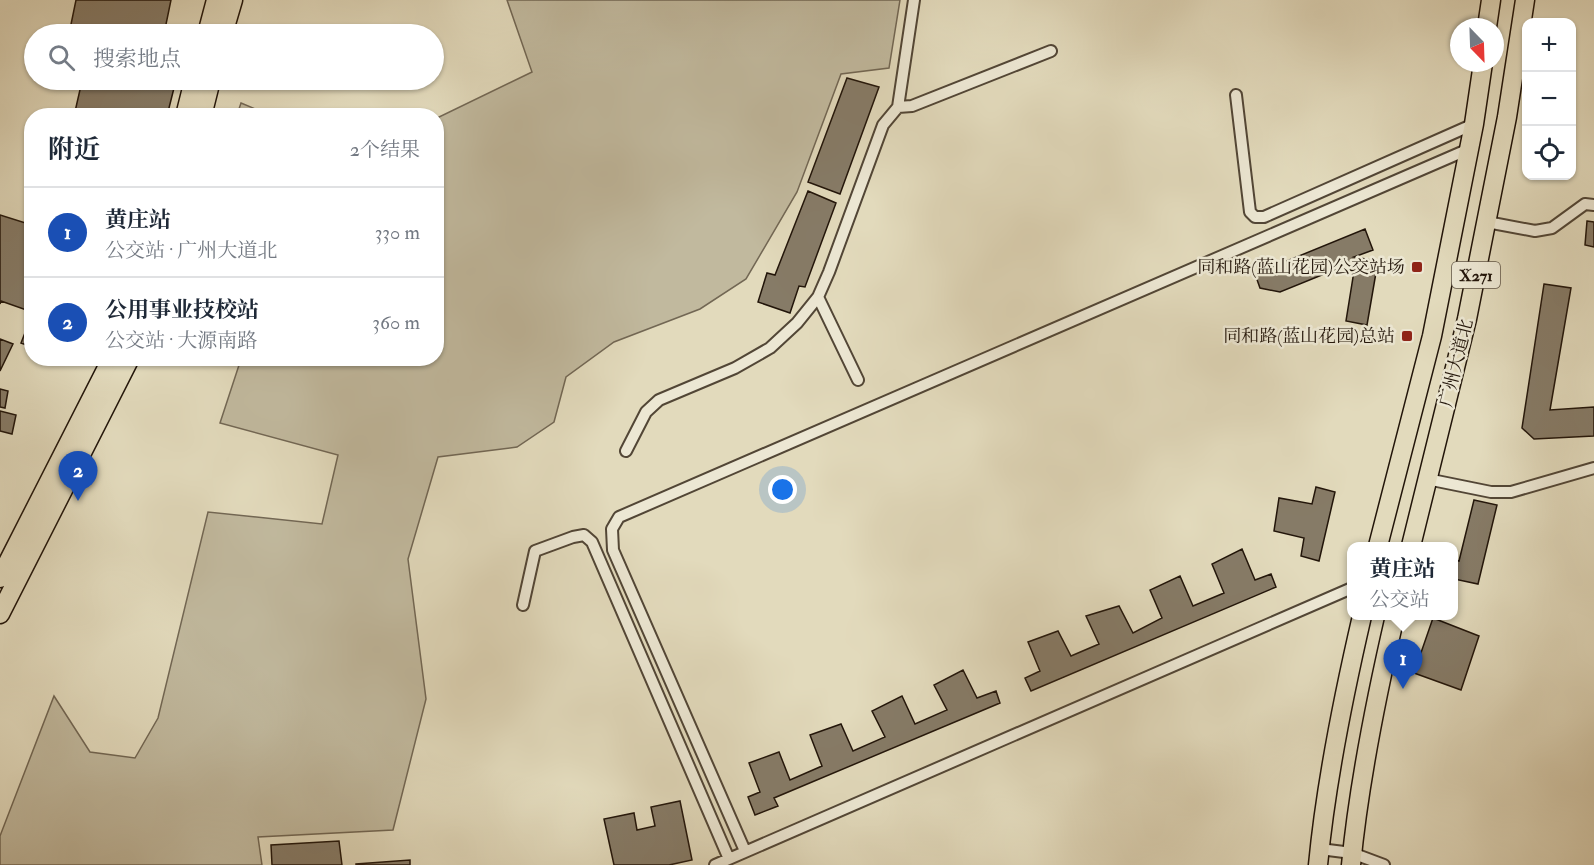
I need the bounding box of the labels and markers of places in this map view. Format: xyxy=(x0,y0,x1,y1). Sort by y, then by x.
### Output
place label: 同和路(蓝山花园)公交站场 xyxy=(1197,256,1405,279)
marker: 同和路(蓝山花园)公交站场 xyxy=(1410,260,1424,274)
place label: 同和路(蓝山花园)总站 xyxy=(1223,325,1395,348)
marker: 同和路(蓝山花园)总站 xyxy=(1400,329,1414,343)
pin: 2 xyxy=(58,452,98,501)
pin: 1 xyxy=(1384,640,1422,689)

